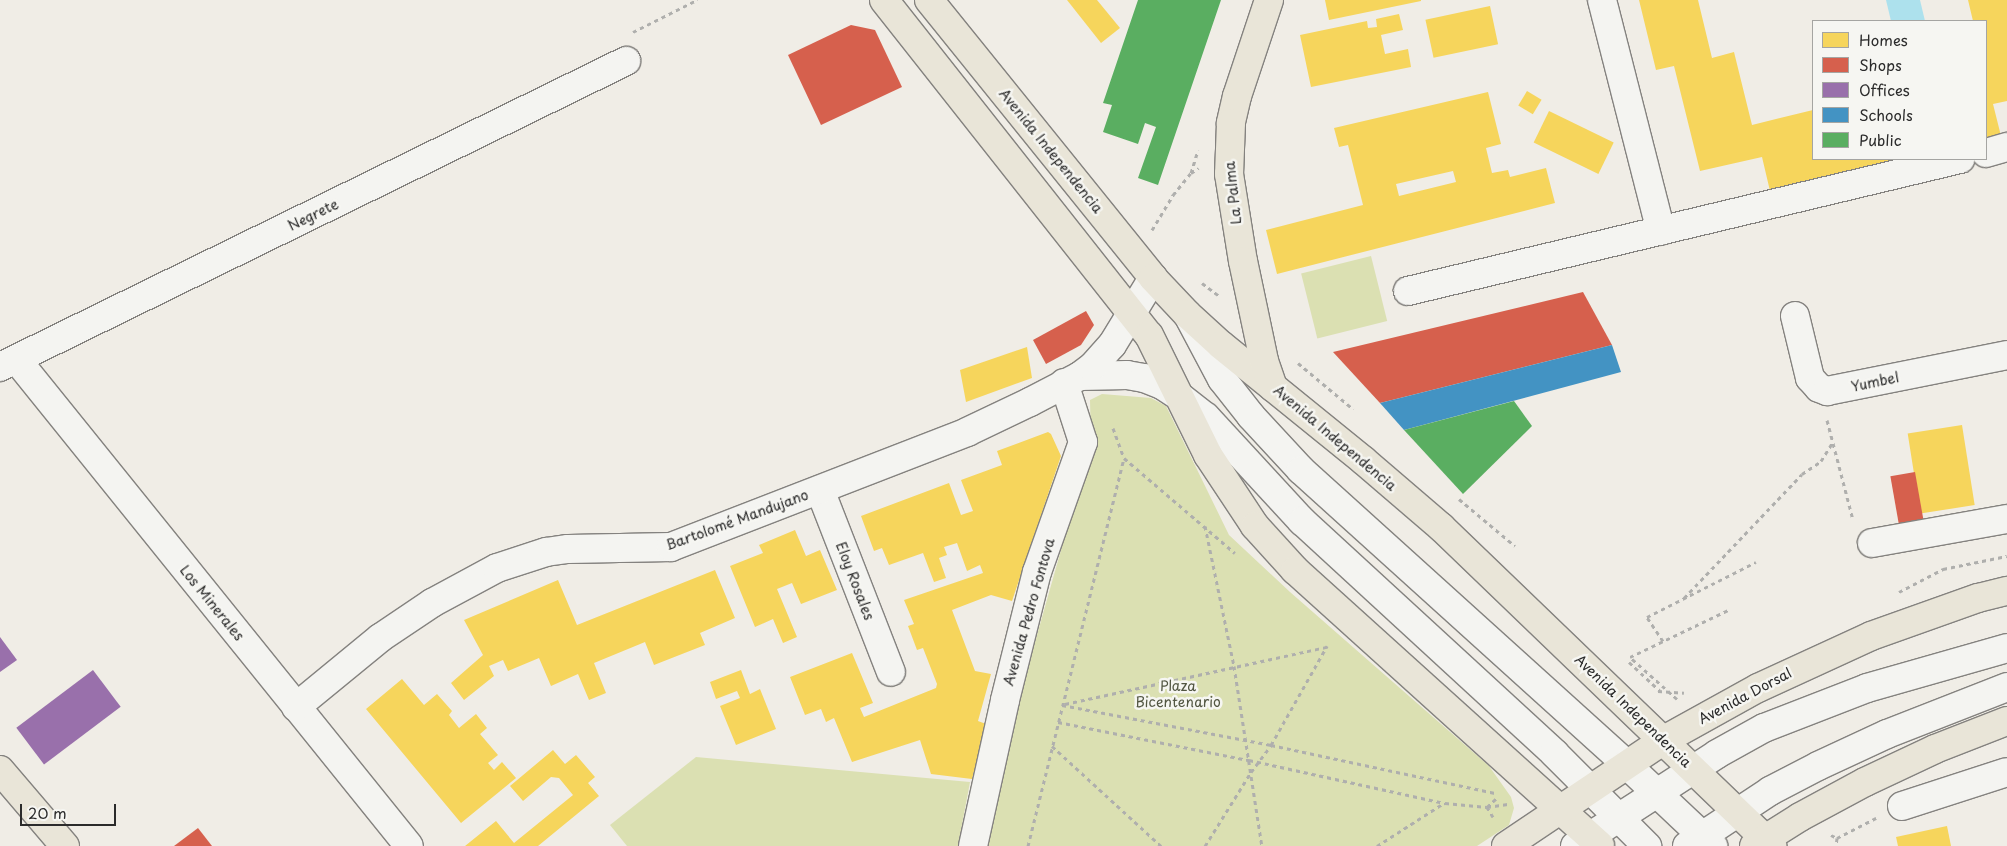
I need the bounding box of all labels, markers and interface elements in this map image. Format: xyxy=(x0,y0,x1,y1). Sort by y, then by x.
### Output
legend xyxy=(1812,20,1987,160)
text: Homes xyxy=(1859,28,1908,51)
text: Shops xyxy=(1859,53,1902,76)
text: Offices xyxy=(1859,78,1910,101)
street label: Avenida Independencia xyxy=(996,85,1106,217)
text: Schools xyxy=(1859,103,1913,126)
text: Public xyxy=(1859,128,1902,151)
street label: La Palma xyxy=(1221,161,1245,225)
street label: Negrete xyxy=(285,196,341,234)
street label: Yumbel xyxy=(1850,369,1900,395)
street label: Avenida Independencia xyxy=(1270,382,1400,494)
street label: Bartolomé Mandujano xyxy=(663,486,811,554)
street label: Avenida Pedro Fontova xyxy=(1000,536,1058,688)
street label: Eloy Rosales xyxy=(832,539,878,623)
street label: Los Minerales xyxy=(176,561,248,645)
street label: Avenida Independencia xyxy=(1571,651,1695,771)
street label: Avenida Dorsal xyxy=(1696,665,1794,727)
park label: Plaza Bicentenario xyxy=(1135,678,1221,710)
scale bar xyxy=(22,794,119,826)
text: 20 m xyxy=(28,801,67,824)

